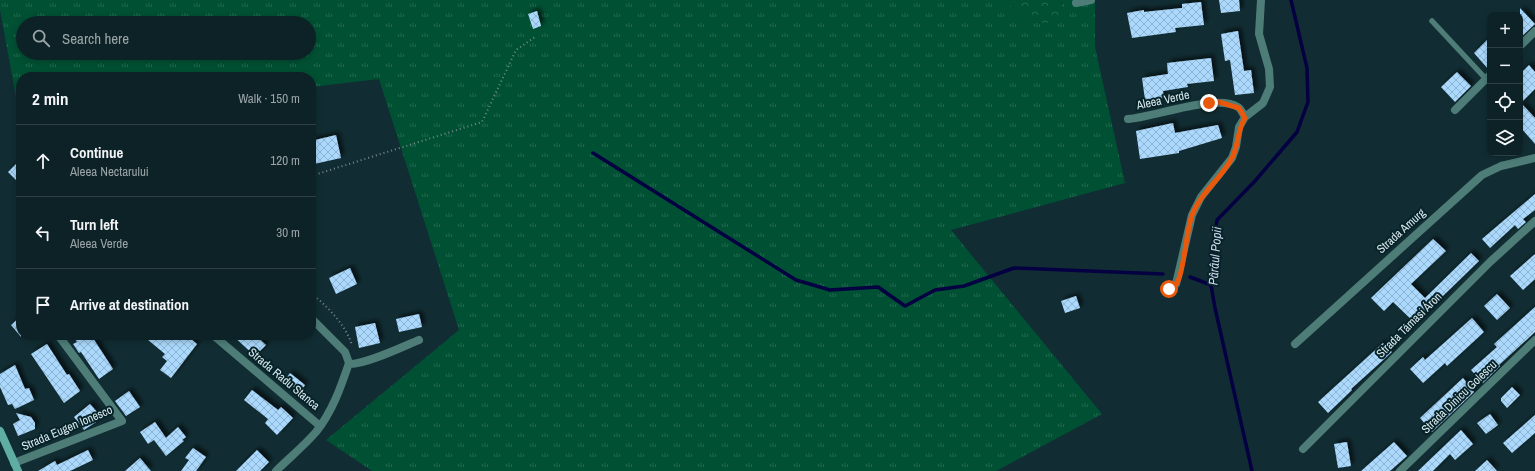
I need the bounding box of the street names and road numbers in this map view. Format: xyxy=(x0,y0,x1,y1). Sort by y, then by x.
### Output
street label: Aleea Verde xyxy=(1134,87,1191,114)
street label: Strada Amurg xyxy=(1373,205,1429,257)
street label: Strada Támasi Áron xyxy=(1373,289,1445,361)
street label: Strada Radu Stanca xyxy=(245,344,323,414)
street label: Strada Dinicu Golescu xyxy=(1418,357,1500,437)
street label: Strada Eugen Ionesco xyxy=(19,402,115,454)

